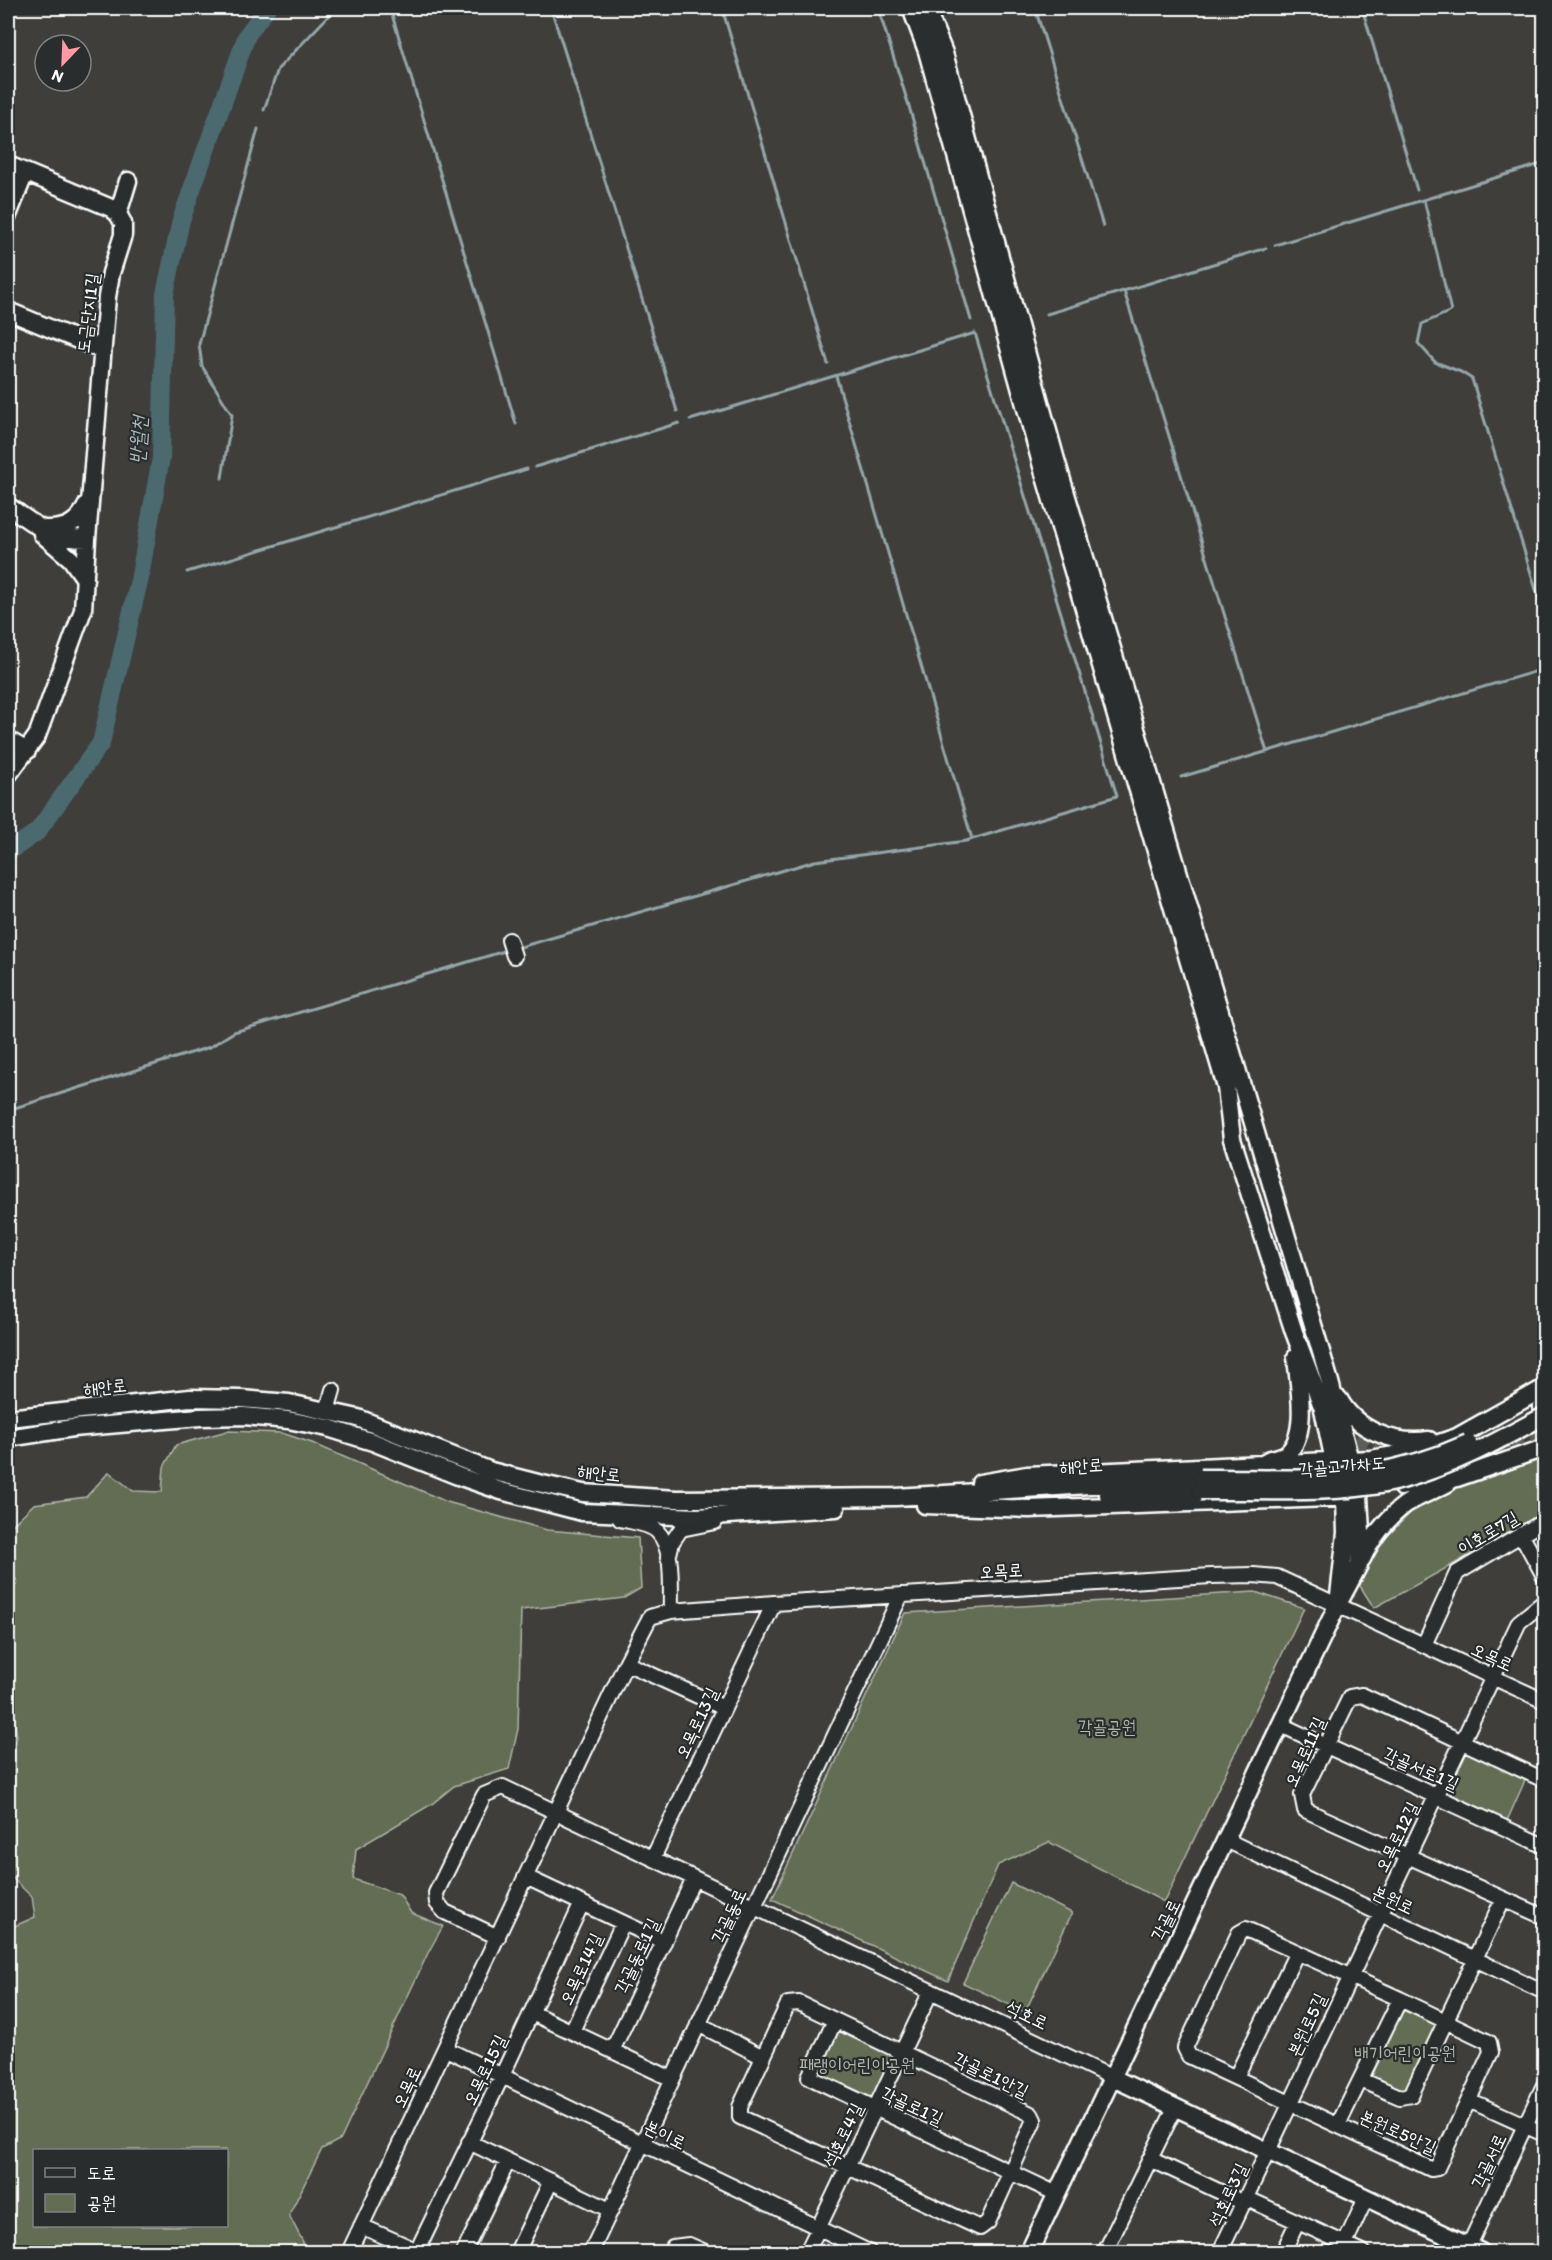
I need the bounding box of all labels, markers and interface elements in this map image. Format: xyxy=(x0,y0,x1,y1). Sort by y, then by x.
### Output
north arrow xyxy=(33,33,93,93)
text: N xyxy=(49,65,66,87)
street label: 도금단지1길 xyxy=(72,271,104,354)
water label: 반월천 xyxy=(124,413,152,465)
street label: 해안로 xyxy=(82,1374,128,1400)
street label: 각골고가차도 xyxy=(1298,1451,1386,1481)
street label: 해안로 xyxy=(1059,1454,1103,1478)
street label: 해안로 xyxy=(576,1460,622,1486)
street label: 이호로7길 xyxy=(1454,1506,1523,1560)
street label: 오목로 xyxy=(979,1559,1023,1583)
street label: 오목로 xyxy=(1468,1638,1516,1676)
street label: 오목로13길 xyxy=(671,1683,723,1762)
street label: 오목로11길 xyxy=(1280,1713,1330,1791)
park label: 각골공원 xyxy=(1078,1716,1136,1738)
street label: 각골서로1길 xyxy=(1380,1743,1463,1796)
street label: 오목로12길 xyxy=(1371,1798,1424,1876)
street label: 본원로 xyxy=(1369,1881,1417,1919)
street label: 각골동로 xyxy=(707,1885,751,1947)
street label: 각골로 xyxy=(1147,1896,1185,1944)
street label: 각골동로1길 xyxy=(610,1914,664,1997)
street label: 오목로14길 xyxy=(555,1929,607,2009)
street label: 본원로5길 xyxy=(1283,1989,1331,2060)
street label: 석호로 xyxy=(1003,1996,1051,2034)
street label: 오목로15길 xyxy=(459,2031,512,2109)
park label: 배기어린이공원 xyxy=(1354,2042,1456,2064)
street label: 각골로1안길 xyxy=(950,2047,1033,2103)
park label: 패랭이어린이공원 xyxy=(799,2054,915,2076)
street label: 오목로 xyxy=(388,2063,426,2111)
street label: 각골로1길 xyxy=(877,2082,947,2130)
street label: 석호로4길 xyxy=(818,2099,868,2171)
street label: 본원로5안길 xyxy=(1356,2105,1440,2159)
street label: 본이로 xyxy=(641,2116,689,2154)
street label: 각골서로 xyxy=(1467,2130,1511,2192)
legend xyxy=(33,2149,228,2227)
street label: 석호로3길 xyxy=(1204,2159,1253,2230)
text: 도로 xyxy=(87,2162,116,2184)
text: 공원 xyxy=(87,2192,116,2214)

